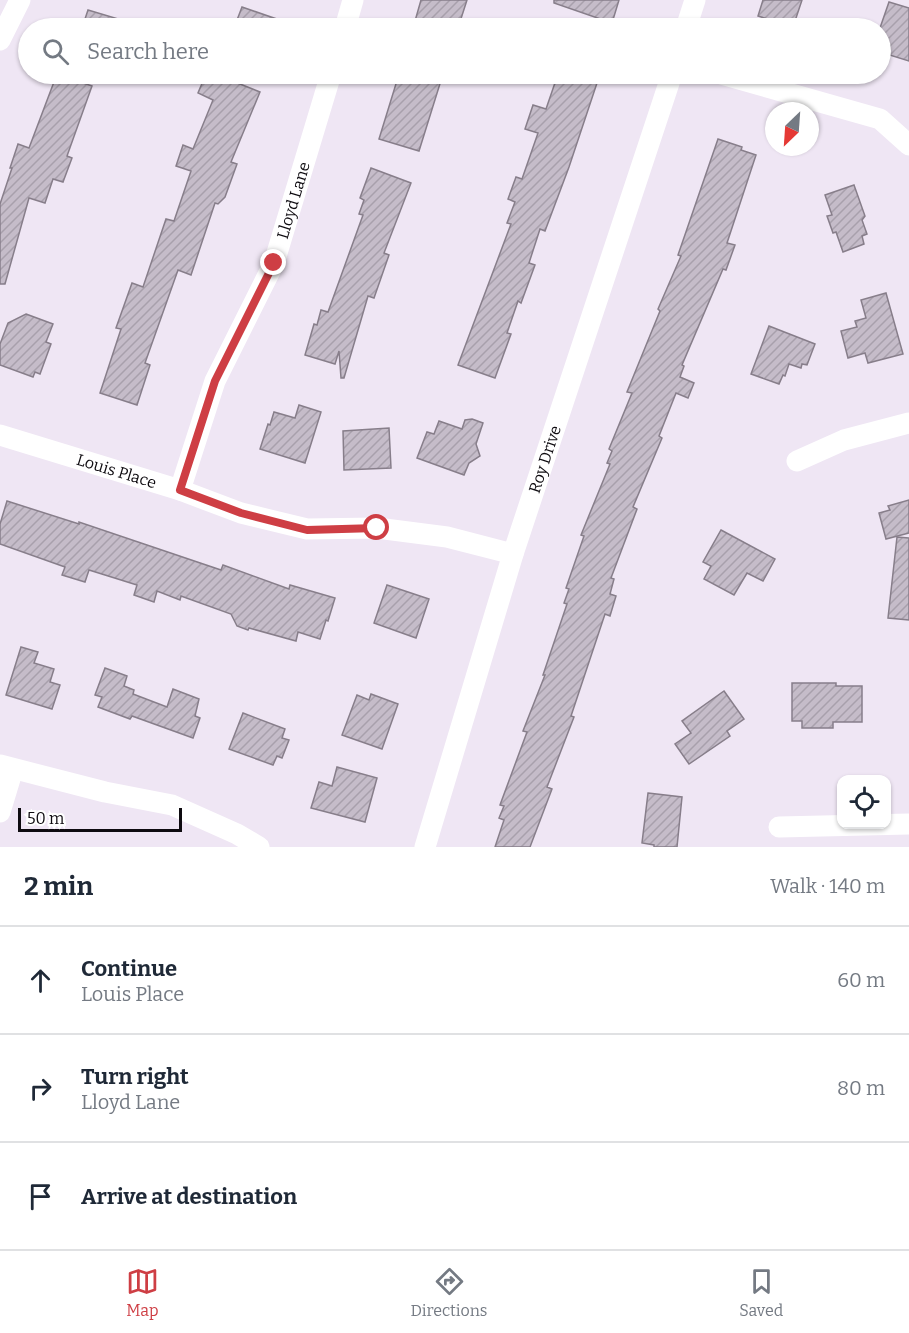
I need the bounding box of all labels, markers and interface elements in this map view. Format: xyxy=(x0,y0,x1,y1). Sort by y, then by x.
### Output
search box xyxy=(18,18,891,84)
icon: search xyxy=(39,35,72,68)
text: Search here xyxy=(87,38,209,65)
north arrow xyxy=(765,102,819,156)
street label: Lloyd Lane xyxy=(272,159,314,241)
route end xyxy=(260,249,286,275)
street label: Roy Drive xyxy=(524,423,565,495)
street label: Louis Place xyxy=(74,449,159,492)
route start xyxy=(363,514,389,540)
map controls xyxy=(837,775,891,829)
button: locate xyxy=(837,775,891,829)
scale bar xyxy=(18,805,182,832)
text: 50 m xyxy=(27,809,64,828)
text: 2 min xyxy=(24,871,93,902)
text: Walk · 140 m xyxy=(770,874,885,898)
text: Continue xyxy=(81,955,177,982)
icon: ahead xyxy=(24,964,57,997)
text: 60 m xyxy=(837,968,885,992)
text: Louis Place xyxy=(81,982,184,1006)
text: Turn right xyxy=(81,1063,189,1090)
icon: right xyxy=(24,1072,57,1105)
text: 80 m xyxy=(837,1076,885,1100)
text: Lloyd Lane xyxy=(81,1090,180,1114)
icon: arrive xyxy=(24,1180,57,1213)
text: Arrive at destination xyxy=(81,1183,297,1210)
tab: Map xyxy=(126,1265,159,1320)
tab: Directions xyxy=(411,1265,488,1320)
tab: Saved xyxy=(739,1265,783,1320)

